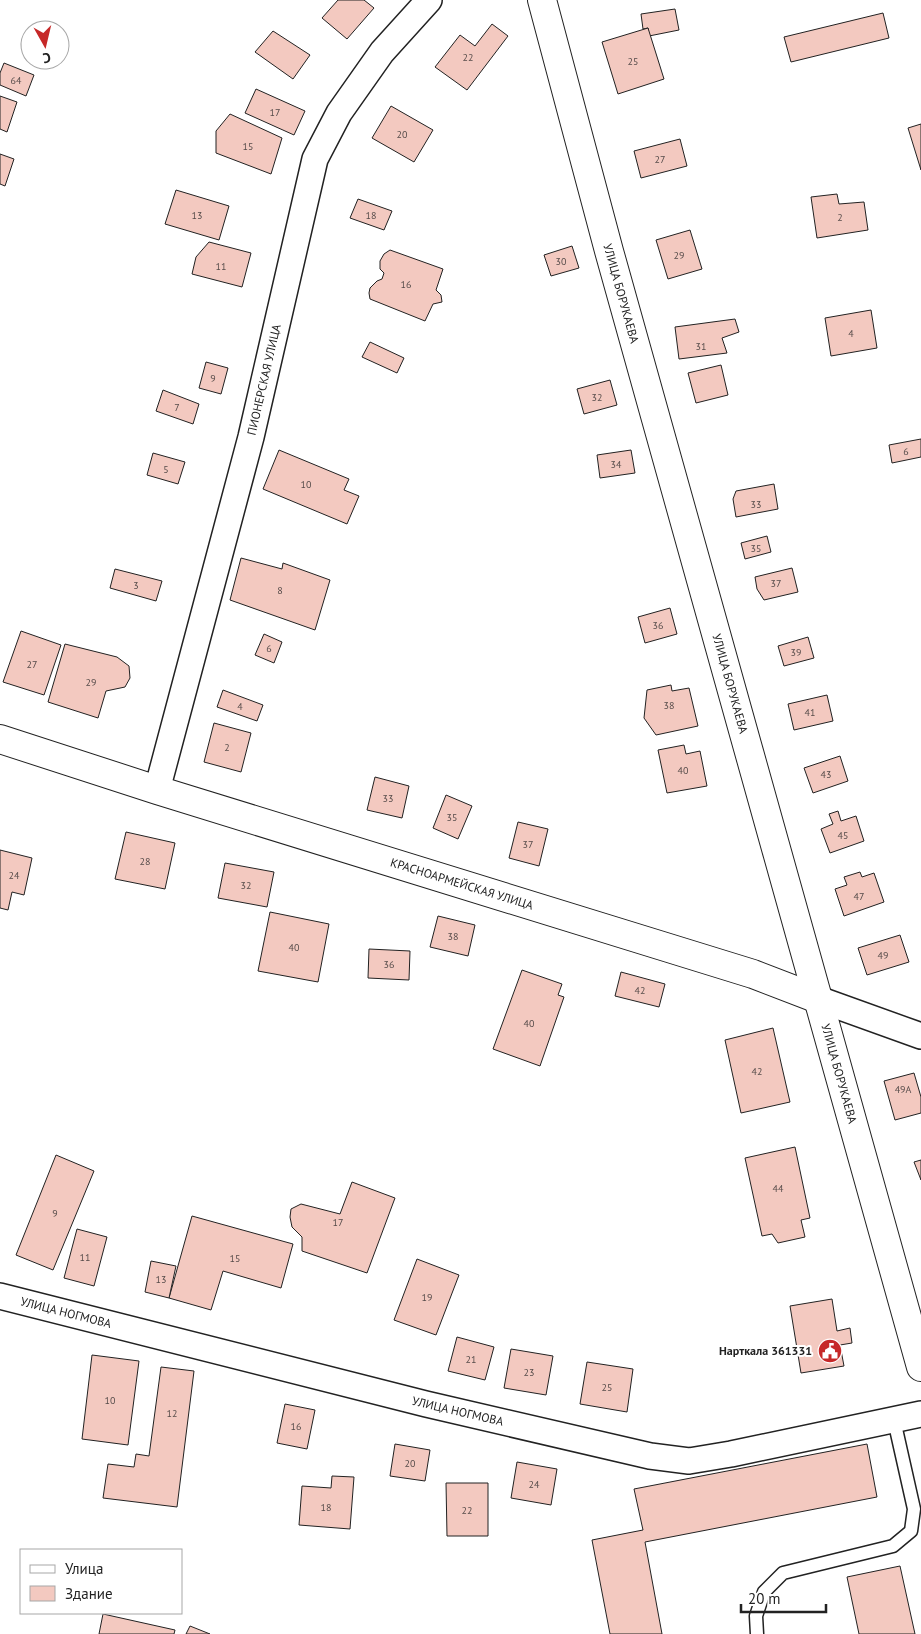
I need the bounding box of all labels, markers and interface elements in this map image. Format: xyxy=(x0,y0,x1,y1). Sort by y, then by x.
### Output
north arrow xyxy=(20,20,70,70)
text: С xyxy=(42,48,52,67)
house number: 22 xyxy=(463,51,473,64)
house number: 25 xyxy=(628,55,638,68)
house number: 64 xyxy=(11,74,22,87)
house number: 17 xyxy=(270,106,280,119)
house number: 20 xyxy=(397,128,408,141)
house number: 15 xyxy=(243,140,253,153)
house number: 27 xyxy=(655,153,665,166)
house number: 13 xyxy=(192,209,202,222)
house number: 18 xyxy=(366,209,376,222)
house number: 2 xyxy=(837,211,843,224)
street label: УЛИЦА БОРУКАЕВА xyxy=(600,242,642,345)
house number: 29 xyxy=(674,249,684,262)
house number: 30 xyxy=(556,255,567,268)
house number: 11 xyxy=(216,260,226,273)
house number: 16 xyxy=(401,278,411,291)
street label: ПИОНЕРСКАЯ УЛИЦА xyxy=(244,323,284,437)
house number: 4 xyxy=(848,327,854,340)
house number: 31 xyxy=(696,340,706,353)
house number: 9 xyxy=(210,372,216,385)
house number: 32 xyxy=(592,391,602,404)
house number: 7 xyxy=(174,401,180,414)
house number: 6 xyxy=(903,445,909,458)
house number: 34 xyxy=(611,458,622,471)
house number: 5 xyxy=(163,463,169,476)
house number: 10 xyxy=(301,478,312,491)
house number: 33 xyxy=(751,498,761,511)
house number: 35 xyxy=(751,542,761,555)
house number: 37 xyxy=(771,577,781,590)
house number: 3 xyxy=(133,579,139,592)
house number: 8 xyxy=(277,584,283,597)
house number: 36 xyxy=(653,619,663,632)
street label: УЛИЦА БОРУКАЕВА xyxy=(709,632,751,735)
house number: 6 xyxy=(266,642,272,655)
house number: 39 xyxy=(791,646,801,659)
house number: 27 xyxy=(27,658,37,671)
house number: 29 xyxy=(86,676,96,689)
house number: 38 xyxy=(664,699,674,712)
house number: 4 xyxy=(237,700,243,713)
house number: 41 xyxy=(805,706,815,719)
house number: 2 xyxy=(224,741,230,754)
house number: 40 xyxy=(678,764,689,777)
house number: 43 xyxy=(821,768,831,781)
house number: 33 xyxy=(383,792,393,805)
house number: 35 xyxy=(447,811,457,824)
house number: 45 xyxy=(838,829,848,842)
house number: 37 xyxy=(523,838,533,851)
street label: КРАСНОАРМЕЙСКАЯ УЛИЦА xyxy=(389,854,535,913)
house number: 28 xyxy=(140,855,150,868)
house number: 24 xyxy=(9,869,20,882)
house number: 32 xyxy=(241,879,251,892)
house number: 47 xyxy=(854,890,864,903)
house number: 38 xyxy=(448,930,458,943)
house number: 40 xyxy=(289,941,300,954)
house number: 49 xyxy=(878,949,888,962)
house number: 36 xyxy=(384,958,394,971)
house number: 42 xyxy=(635,984,645,997)
house number: 40 xyxy=(524,1017,535,1030)
street label: УЛИЦА БОРУКАЕВА xyxy=(818,1022,861,1125)
house number: 42 xyxy=(752,1065,762,1078)
house number: 49А xyxy=(895,1083,912,1096)
house number: 44 xyxy=(773,1182,784,1195)
house number: 9 xyxy=(52,1207,58,1220)
house number: 17 xyxy=(333,1216,343,1229)
house number: 11 xyxy=(80,1251,90,1264)
house number: 15 xyxy=(230,1252,240,1265)
house number: 13 xyxy=(156,1273,166,1286)
house number: 19 xyxy=(422,1291,432,1304)
street label: УЛИЦА НОГМОВА xyxy=(19,1293,113,1331)
public building icon: Нарткала 361331 xyxy=(817,1338,843,1364)
place label: Нарткала 361331 xyxy=(719,1343,812,1358)
house number: 21 xyxy=(466,1353,476,1366)
house number: 23 xyxy=(524,1366,534,1379)
house number: 25 xyxy=(602,1381,612,1394)
street label: УЛИЦА НОГМОВА xyxy=(411,1393,505,1429)
house number: 10 xyxy=(105,1394,116,1407)
house number: 12 xyxy=(167,1407,177,1420)
house number: 16 xyxy=(291,1420,301,1433)
house number: 20 xyxy=(405,1457,416,1470)
house number: 24 xyxy=(529,1478,540,1491)
house number: 18 xyxy=(321,1501,331,1514)
house number: 22 xyxy=(462,1504,472,1517)
legend xyxy=(20,1549,182,1614)
text: Улица xyxy=(65,1559,103,1578)
scale bar xyxy=(741,1582,826,1614)
text: Здание xyxy=(65,1584,113,1603)
text: 20 m xyxy=(748,1589,781,1608)

